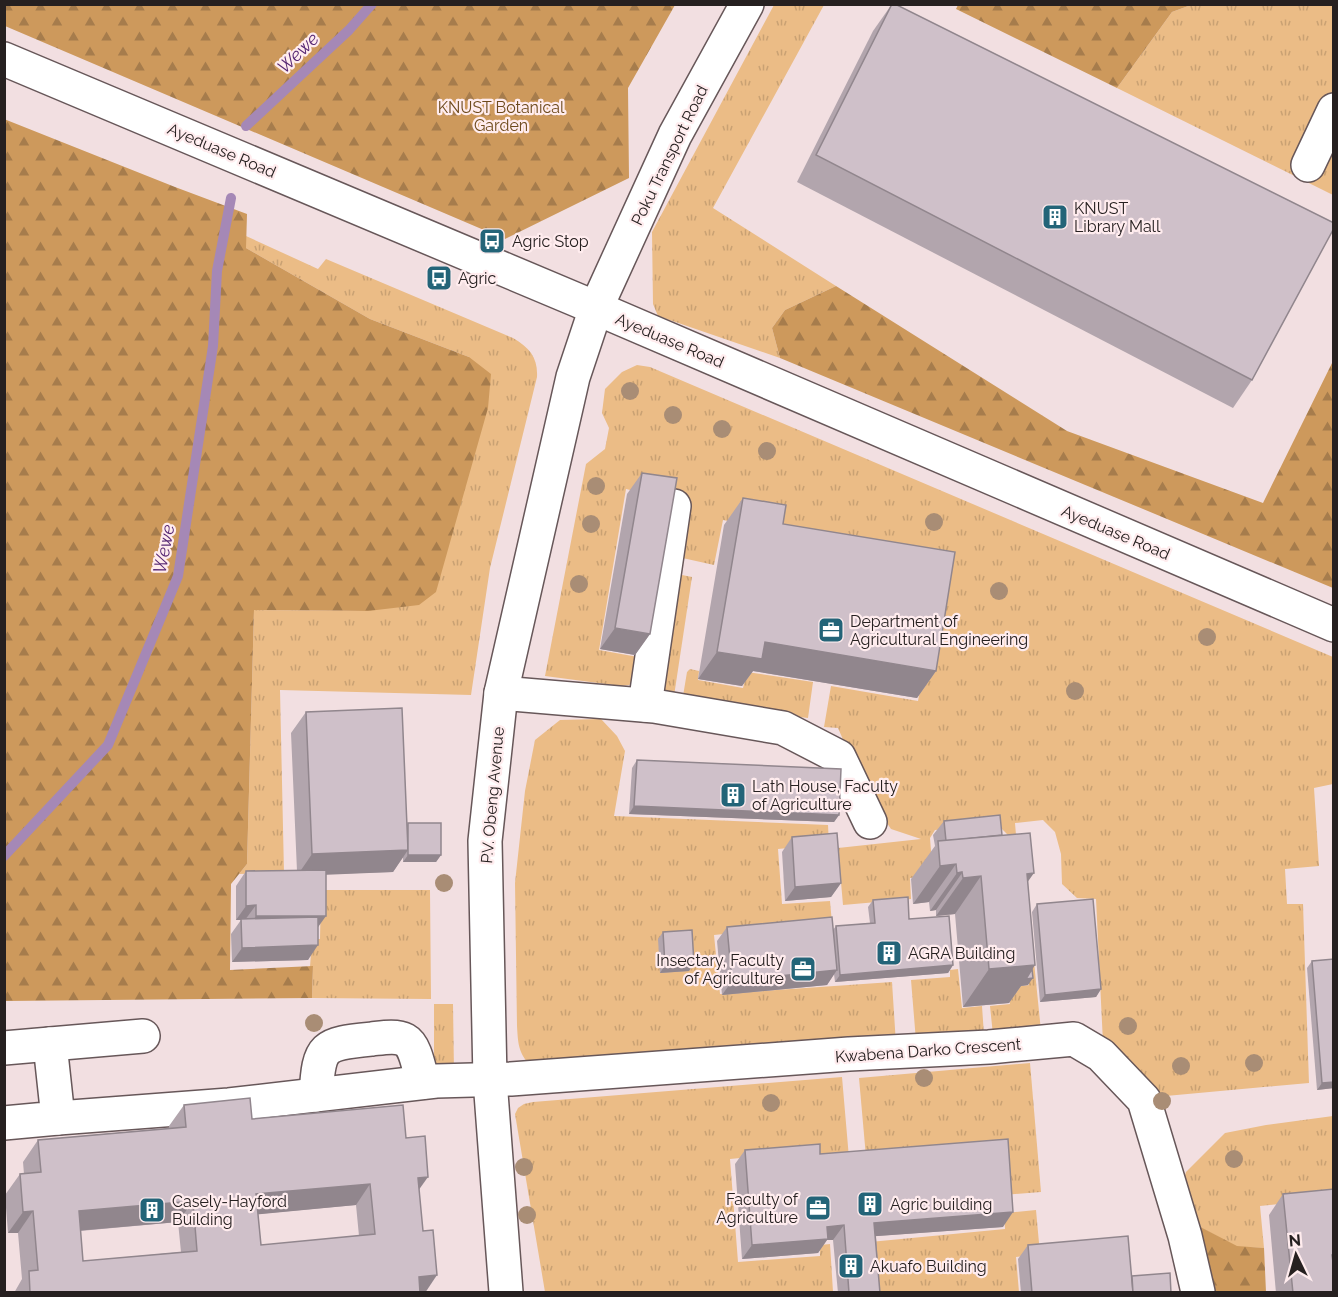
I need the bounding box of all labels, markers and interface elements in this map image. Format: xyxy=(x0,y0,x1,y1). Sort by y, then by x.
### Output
water label: Wewe xyxy=(273,28,323,77)
street label: Poku Transport Road xyxy=(627,82,712,228)
park label: KNUST Botanical Garden xyxy=(438,98,565,135)
street label: Ayeduase Road xyxy=(165,119,279,182)
place label: KNUST Library Mall xyxy=(1074,199,1161,236)
building icon: KNUST Library Mall xyxy=(1040,202,1070,232)
bus stop icon: Agric Stop xyxy=(477,226,507,256)
place label: Agric Stop xyxy=(512,232,589,251)
bus stop icon: Agric xyxy=(424,263,454,293)
place label: Agric xyxy=(458,269,497,288)
street label: Ayeduase Road xyxy=(613,309,727,372)
street label: Ayeduase Road xyxy=(1059,501,1173,564)
water label: Wewe xyxy=(148,522,179,575)
place label: Department of Agricultural Engineering xyxy=(850,612,1028,649)
office icon: Department of Agricultural Engineering xyxy=(816,615,846,645)
street label: P.V. Obeng Avenue xyxy=(477,726,508,864)
place label: Lath House, Faculty of Agriculture xyxy=(752,777,898,814)
building icon: Lath House, Faculty of Agriculture xyxy=(718,780,748,810)
building icon: AGRA Building xyxy=(874,938,904,968)
place label: AGRA Building xyxy=(908,944,1015,963)
place label: Insectary, Faculty of Agriculture xyxy=(656,951,784,988)
office icon: Insectary, Faculty of Agriculture xyxy=(788,954,818,984)
street label: Kwabena Darko Crescent xyxy=(835,1034,1022,1066)
building icon: Agric building xyxy=(855,1189,885,1219)
place label: Faculty of Agriculture xyxy=(716,1190,799,1227)
place label: Casely-Hayford Building xyxy=(172,1192,287,1229)
office icon: Faculty of Agriculture xyxy=(803,1193,833,1223)
building icon: Casely-Hayford Building xyxy=(137,1195,167,1225)
place label: Agric building xyxy=(890,1195,992,1214)
north arrow xyxy=(1266,1225,1326,1285)
text: N xyxy=(1288,1231,1302,1251)
building icon: Akuafo Building xyxy=(836,1251,866,1281)
place label: Akuafo Building xyxy=(870,1257,987,1276)

